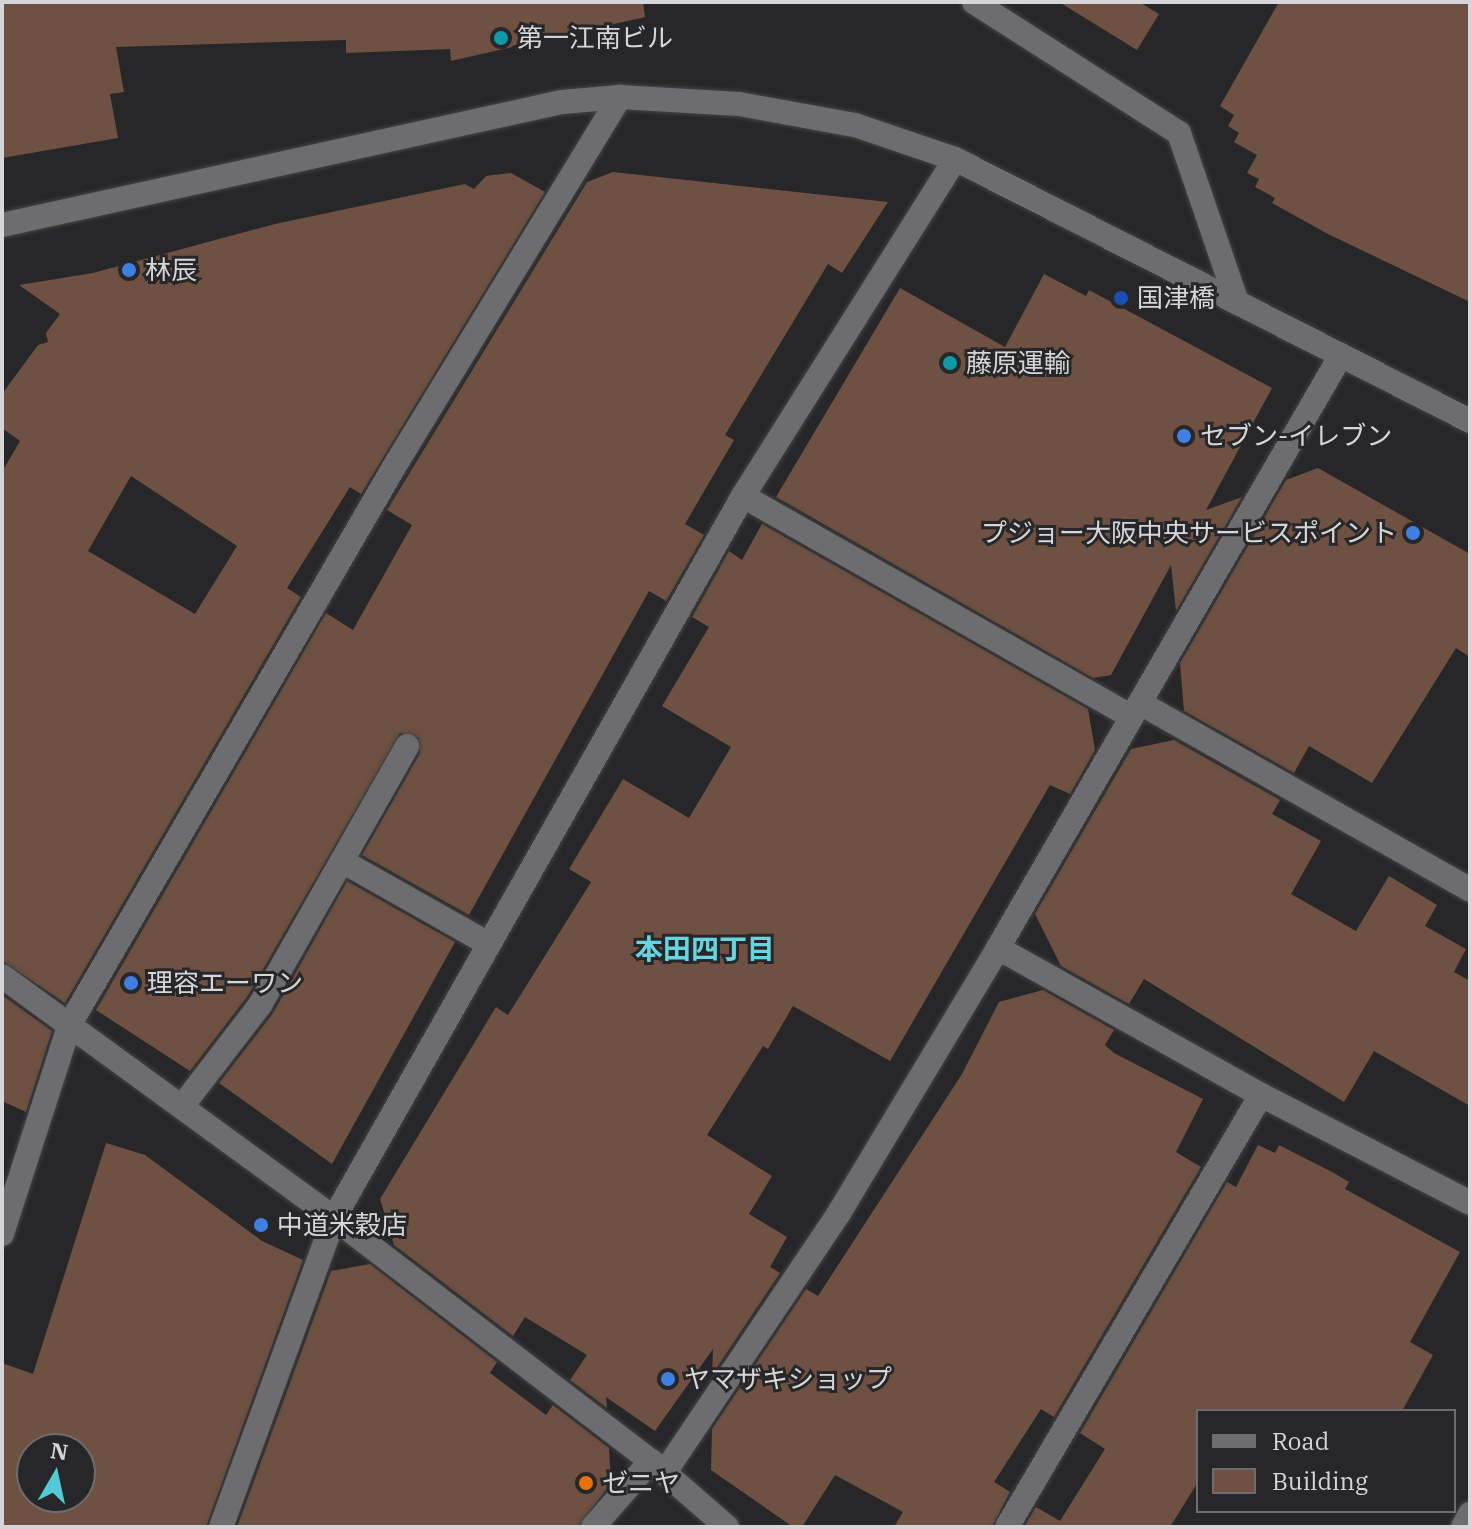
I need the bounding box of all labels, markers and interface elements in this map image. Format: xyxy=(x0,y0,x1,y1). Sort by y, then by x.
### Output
place label: 第一江南ビル xyxy=(517,22,673,54)
marker: 第一江南ビル xyxy=(492,29,510,47)
place label: 林辰 xyxy=(145,254,197,286)
marker: 林辰 xyxy=(120,261,138,279)
place label: 国津橋 xyxy=(1137,282,1215,314)
marker: 国津橋 xyxy=(1112,289,1130,307)
place label: 藤原運輸 xyxy=(966,347,1070,379)
marker: 藤原運輸 xyxy=(941,354,959,372)
place label: セブン-イレブン xyxy=(1200,420,1392,452)
marker: セブン-イレブン xyxy=(1175,427,1193,445)
place label: プジョー大阪中央サービスポイント xyxy=(981,517,1397,549)
marker: プジョー大阪中央サービスポイント xyxy=(1404,524,1422,542)
district label: 本田四丁目 xyxy=(635,932,775,966)
place label: 理容エーワン xyxy=(147,967,303,999)
marker: 理容エーワン xyxy=(122,974,140,992)
place label: 中道米穀店 xyxy=(277,1209,407,1241)
marker: 中道米穀店 xyxy=(252,1216,270,1234)
place label: ヤマザキショップ xyxy=(684,1363,892,1395)
marker: ヤマザキショップ xyxy=(659,1370,677,1388)
legend xyxy=(1196,1409,1456,1513)
text: Road xyxy=(1272,1425,1329,1457)
north arrow xyxy=(16,1433,96,1513)
text: N xyxy=(49,1435,70,1466)
text: Building xyxy=(1272,1465,1368,1497)
place label: ゼニヤ xyxy=(602,1467,680,1499)
marker: ゼニヤ xyxy=(577,1474,595,1492)

